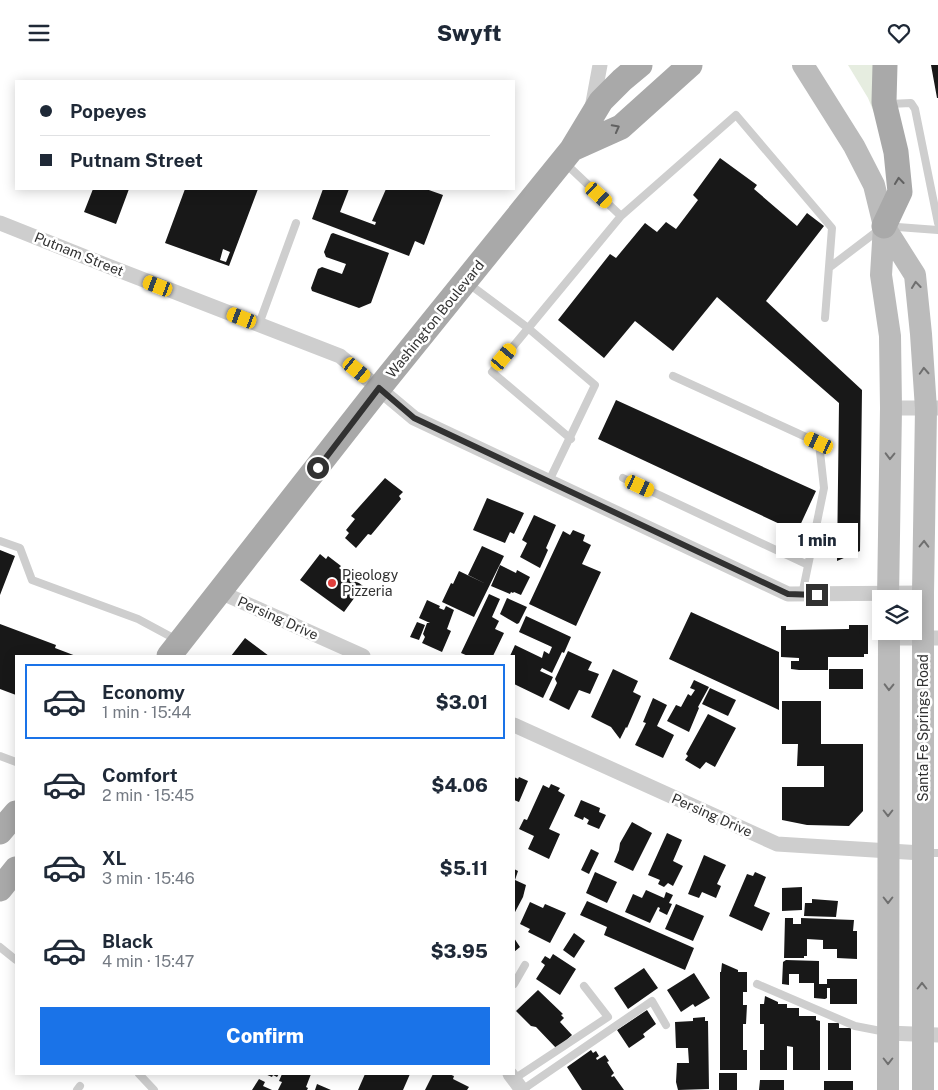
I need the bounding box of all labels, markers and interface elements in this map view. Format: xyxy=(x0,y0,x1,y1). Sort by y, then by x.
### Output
icon: menu xyxy=(25,19,53,47)
icon: heart xyxy=(885,19,913,47)
text: Swyft xyxy=(437,20,501,46)
text: Popeyes xyxy=(70,100,147,122)
one-way arrow xyxy=(611,124,620,134)
text: Putnam Street xyxy=(70,149,203,171)
one-way arrow xyxy=(894,177,905,185)
car xyxy=(582,179,615,211)
street label: Putnam Street xyxy=(32,229,126,279)
street label: Washington Boulevard xyxy=(383,257,487,381)
car xyxy=(141,274,174,298)
one-way arrow xyxy=(911,281,922,289)
car xyxy=(225,306,258,330)
car xyxy=(488,341,519,373)
car xyxy=(340,355,373,385)
one-way arrow xyxy=(918,367,929,375)
car xyxy=(802,430,835,456)
one-way arrow xyxy=(885,453,895,461)
route start xyxy=(307,457,329,479)
car xyxy=(623,473,656,499)
callout: 1 min xyxy=(776,523,858,557)
text: 1 min xyxy=(797,531,837,550)
one-way arrow xyxy=(919,540,929,548)
place label: Pieology Pizzeria xyxy=(342,567,399,599)
marker: Pieology Pizzeria xyxy=(326,577,338,589)
route end xyxy=(806,584,828,606)
map controls xyxy=(872,590,922,640)
button: layers xyxy=(872,590,922,640)
street label: Persing Drive xyxy=(235,593,321,643)
street label: Santa Fe Springs Road xyxy=(915,654,931,802)
icon: car xyxy=(42,679,87,724)
text: Economy xyxy=(102,681,185,703)
one-way arrow xyxy=(884,683,894,691)
text: $3.01 xyxy=(436,691,488,713)
text: 1 min · 15:44 xyxy=(102,703,191,722)
icon: car xyxy=(42,762,87,807)
text: Comfort xyxy=(102,764,178,786)
text: $4.06 xyxy=(431,774,488,796)
text: 2 min · 15:45 xyxy=(102,786,194,805)
street label: Persing Drive xyxy=(669,790,755,840)
one-way arrow xyxy=(883,810,893,817)
icon: car xyxy=(42,845,87,890)
text: XL xyxy=(102,847,127,869)
text: $5.11 xyxy=(440,857,488,879)
text: 3 min · 15:46 xyxy=(102,869,195,888)
one-way arrow xyxy=(883,896,893,904)
icon: car xyxy=(42,928,87,973)
text: Black xyxy=(102,930,153,952)
text: $3.95 xyxy=(430,940,488,962)
text: 4 min · 15:47 xyxy=(102,952,194,971)
one-way arrow xyxy=(917,982,927,990)
button: Confirm xyxy=(40,1007,490,1065)
one-way arrow xyxy=(883,1058,893,1066)

